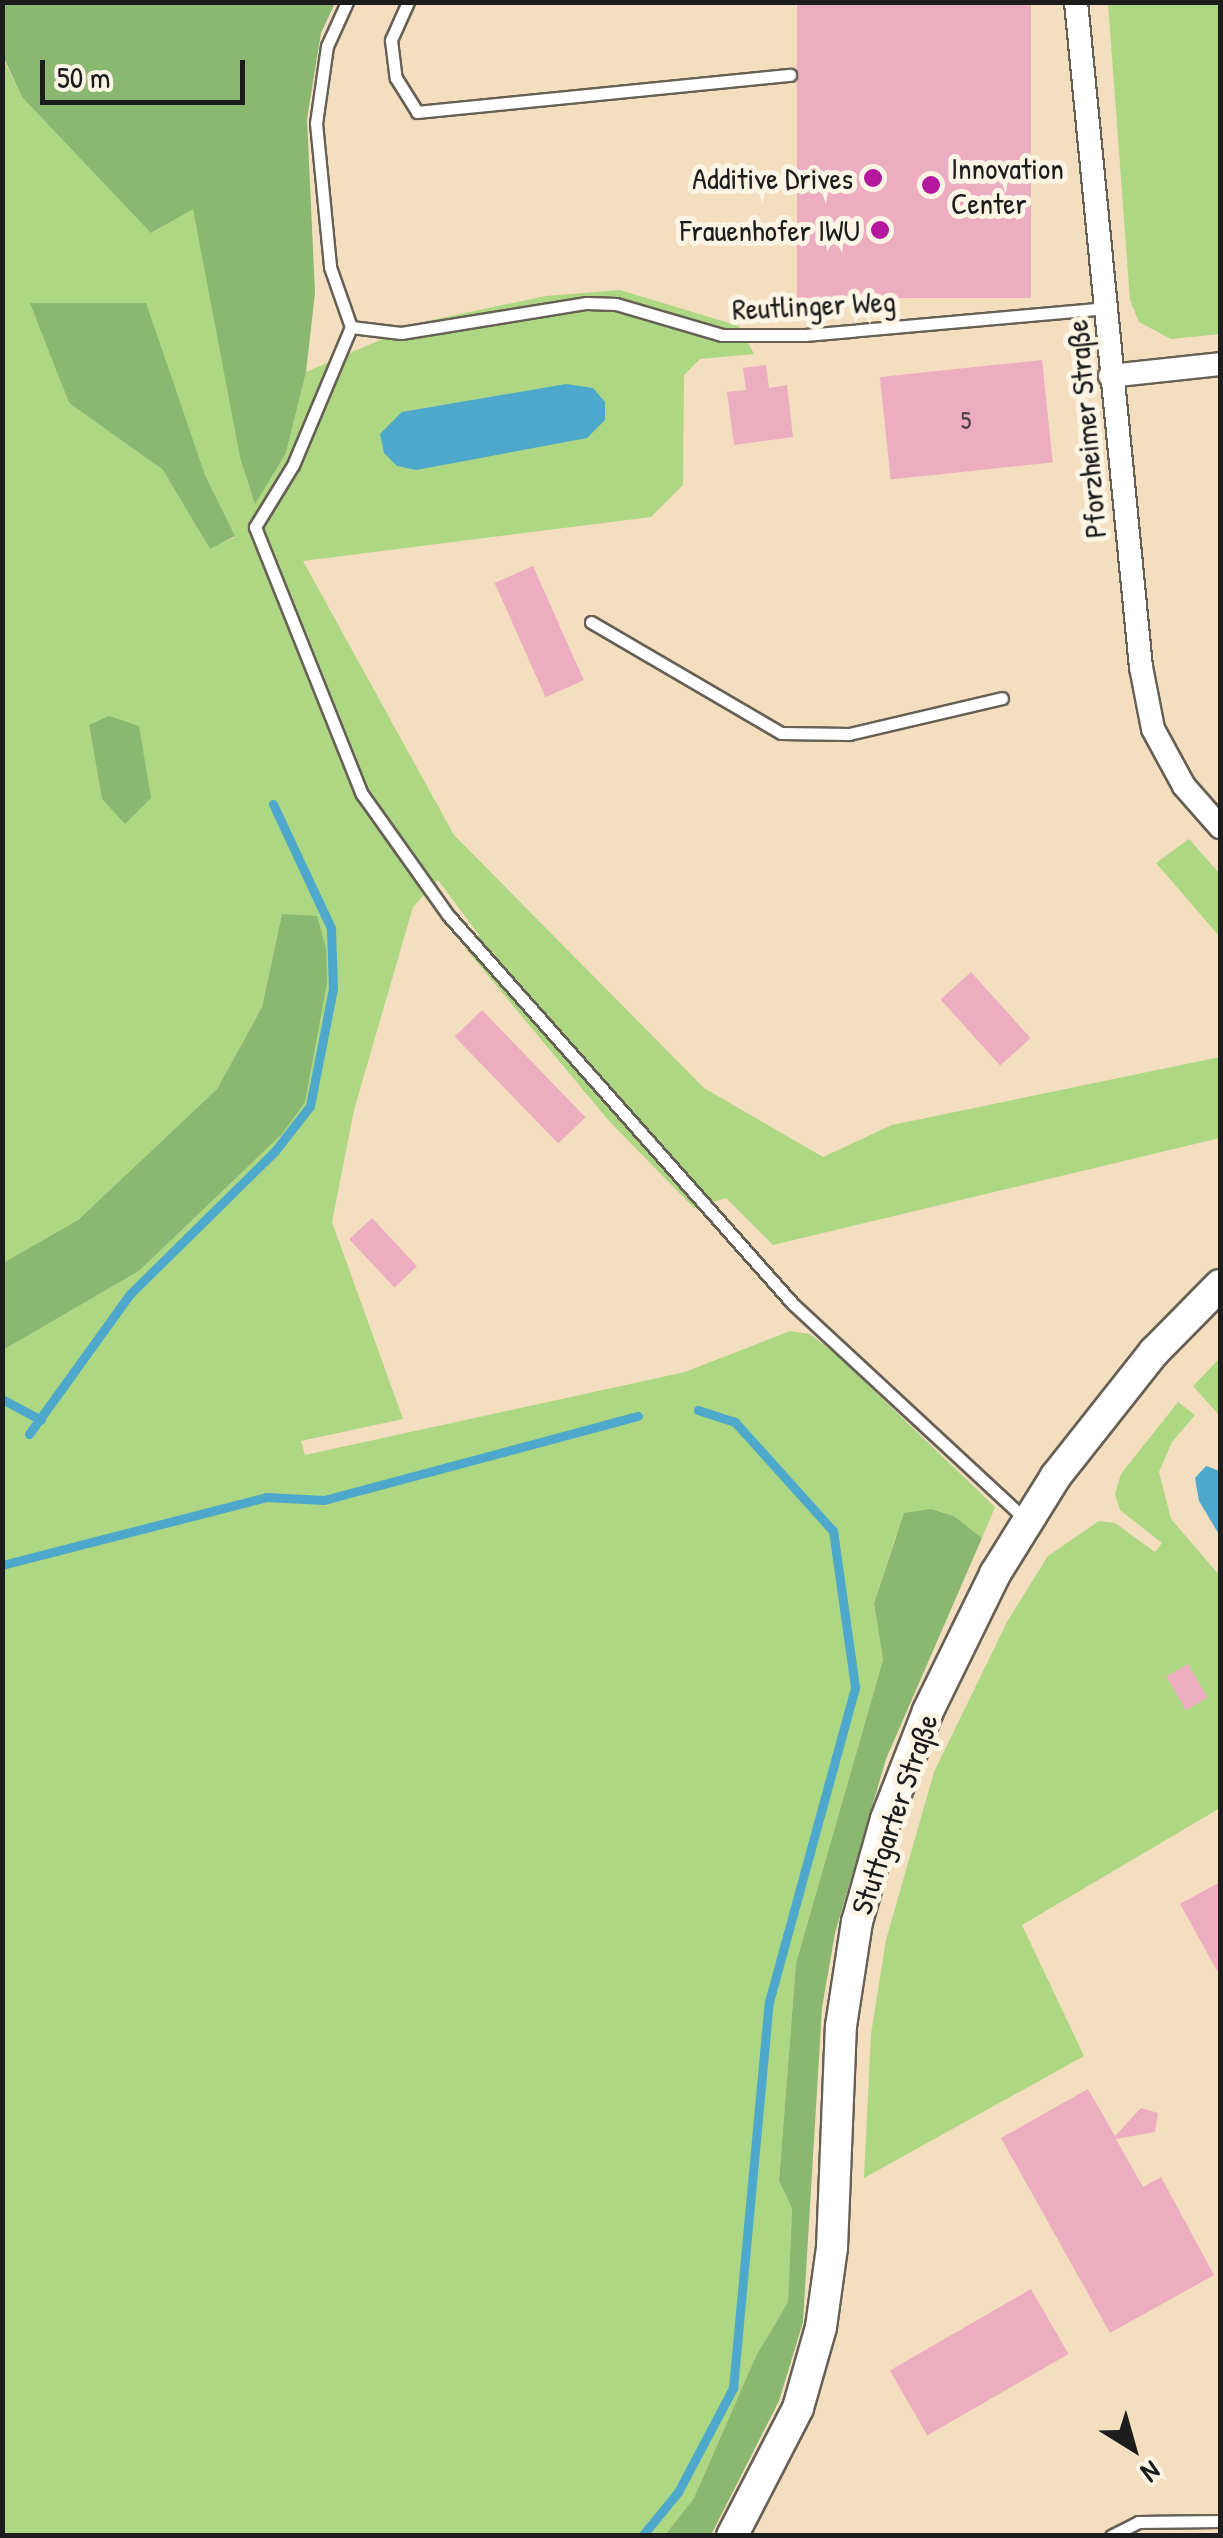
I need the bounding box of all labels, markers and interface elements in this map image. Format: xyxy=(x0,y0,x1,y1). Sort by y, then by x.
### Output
scale bar xyxy=(45,40,250,102)
text: 50 m xyxy=(57,57,110,97)
place label: Innovation Center xyxy=(951,150,1064,220)
place label: Additive Drives xyxy=(692,160,853,196)
marker: Additive Drives xyxy=(862,167,884,189)
marker: Innovation Center xyxy=(920,174,942,196)
place label: Frauenhofer IWU xyxy=(680,212,860,248)
marker: Frauenhofer IWU xyxy=(869,219,891,241)
street label: Reutlinger Weg xyxy=(731,283,897,327)
street label: Pforzheimer Straße xyxy=(1059,318,1113,540)
house number: 5 xyxy=(961,405,971,435)
street label: Stuttgarter Straße xyxy=(843,1709,945,1919)
north arrow xyxy=(1083,2398,1183,2498)
text: N xyxy=(1134,2452,1168,2492)

